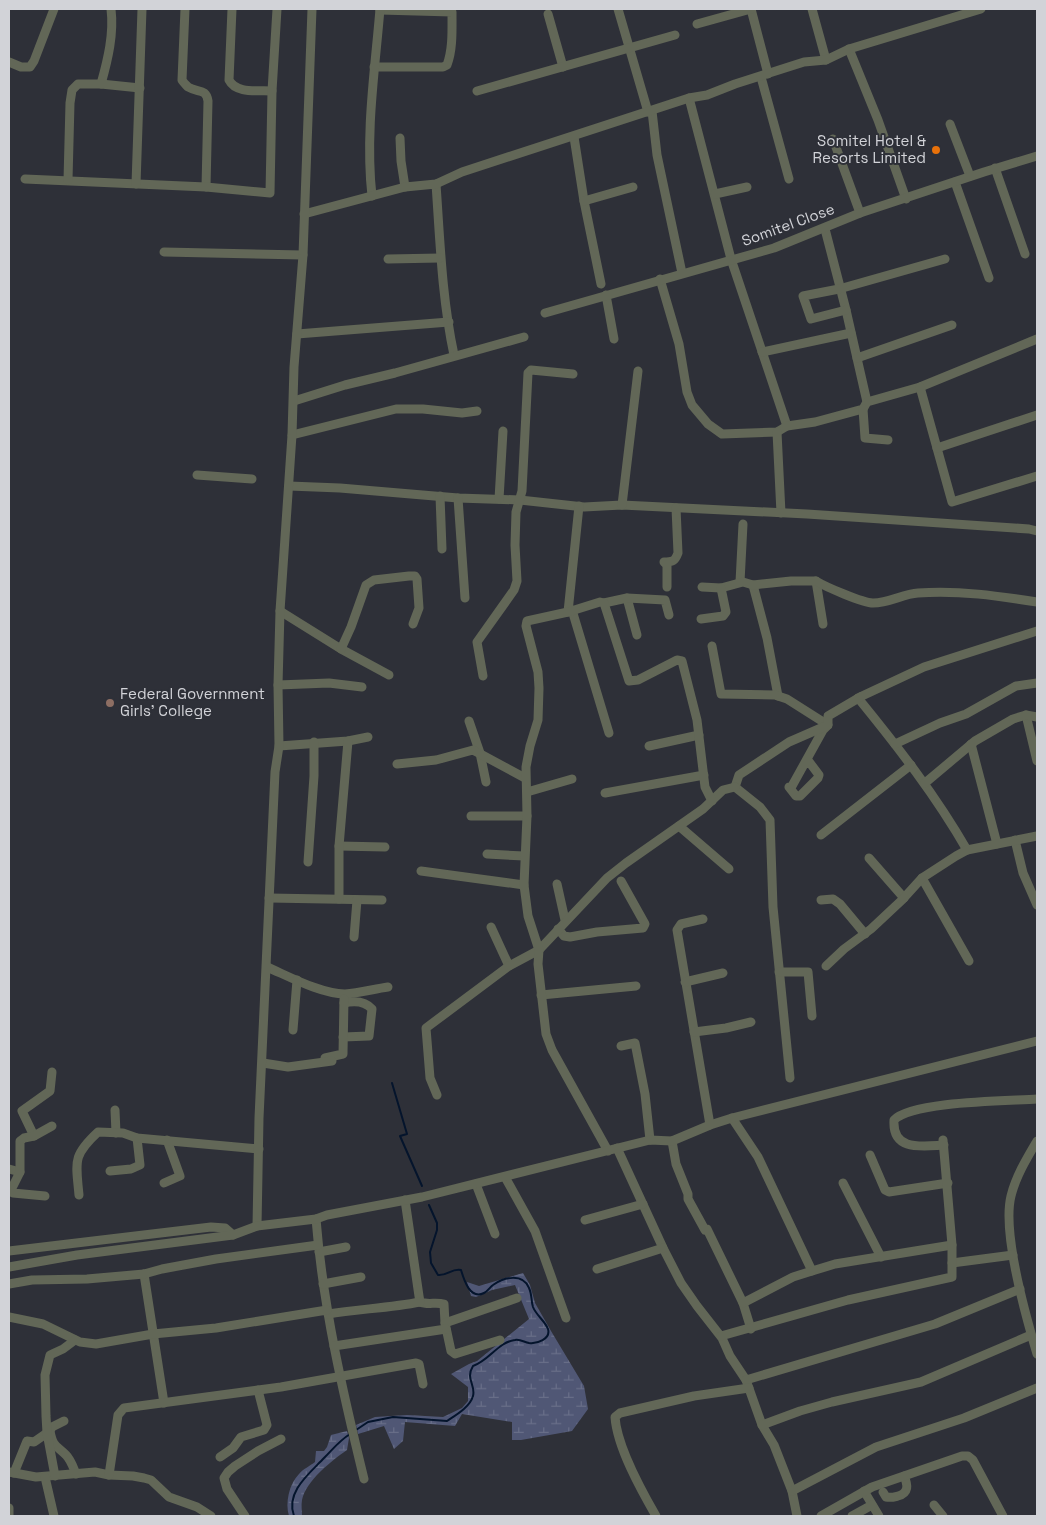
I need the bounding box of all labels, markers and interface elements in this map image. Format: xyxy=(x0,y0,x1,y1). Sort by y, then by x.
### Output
place label: Somitel Hotel & Resorts Limited xyxy=(813,131,926,167)
marker: Somitel Hotel & Resorts Limited xyxy=(930,144,942,156)
street label: Somitel Close xyxy=(739,199,837,250)
place label: Federal Government Girls' College xyxy=(120,684,265,720)
marker: Federal Government Girls' College xyxy=(104,697,116,709)

